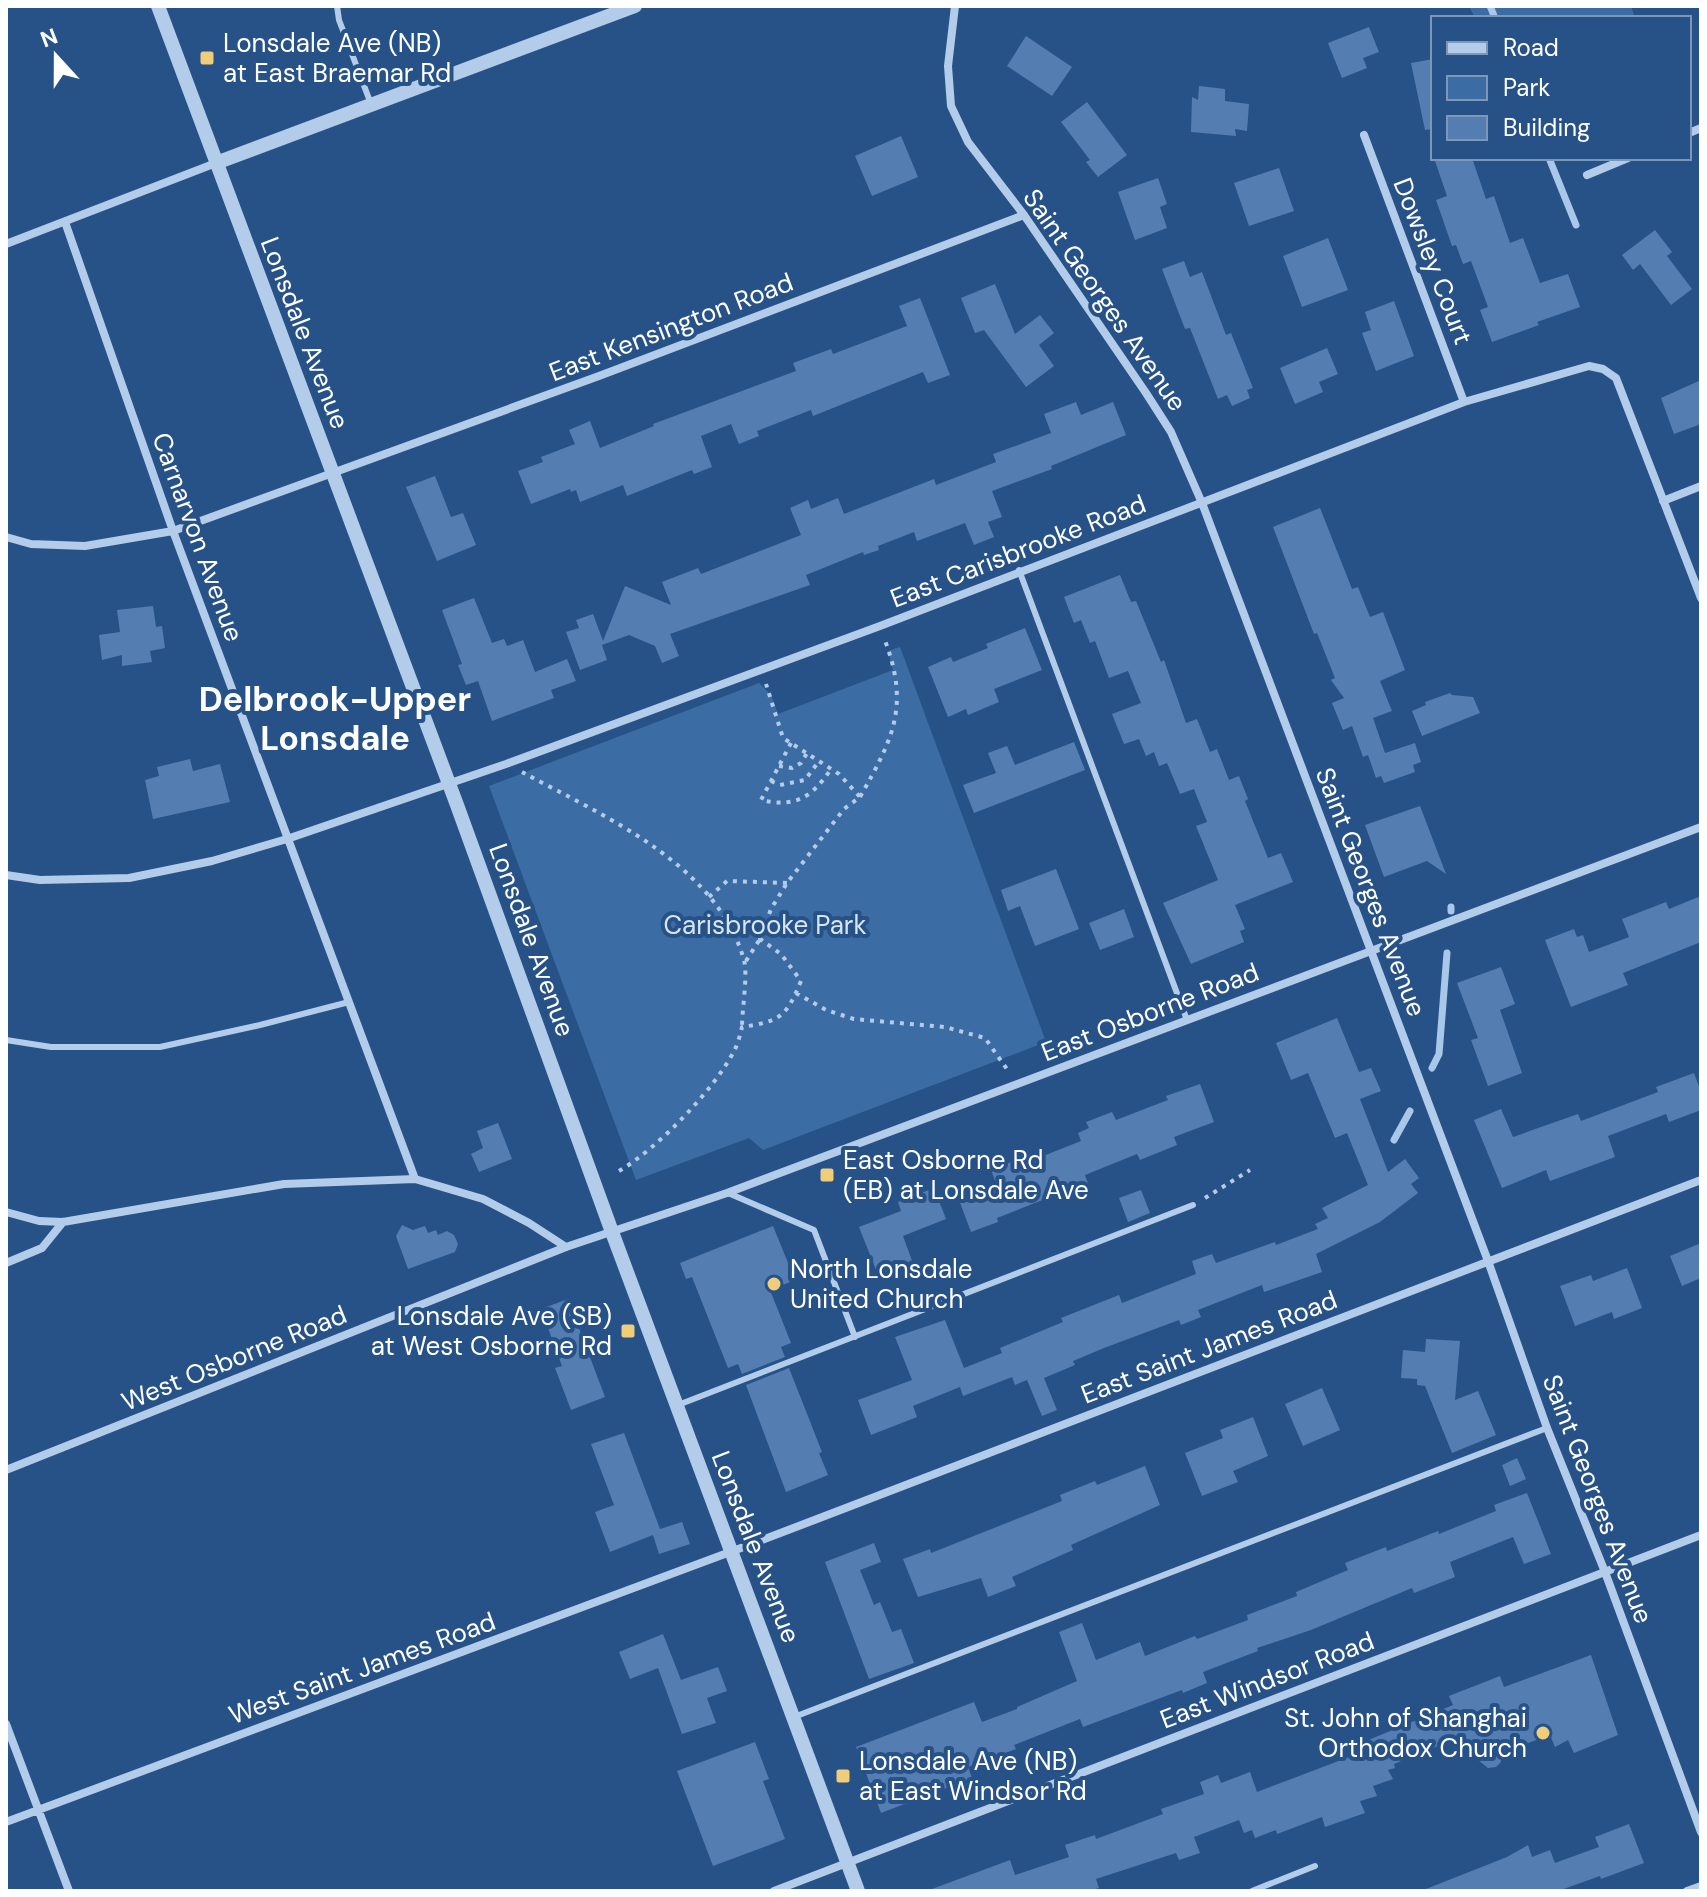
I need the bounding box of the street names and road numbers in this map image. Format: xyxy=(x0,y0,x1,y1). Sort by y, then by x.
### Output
street label: Dowsley Court xyxy=(1386,173,1480,349)
street label: Saint Georges Avenue xyxy=(1015,182,1195,418)
street label: Lonsdale Avenue xyxy=(253,232,357,434)
street label: East Kensington Road xyxy=(544,265,798,389)
street label: Carnarvon Avenue xyxy=(144,428,252,646)
street label: East Carisbrooke Road xyxy=(886,487,1150,615)
street label: Saint Georges Avenue xyxy=(1308,763,1434,1021)
street label: Lonsdale Avenue xyxy=(481,839,583,1041)
street label: East Osborne Road xyxy=(1037,955,1263,1069)
street label: East Saint James Road xyxy=(1076,1282,1342,1412)
street label: West Osborne Road xyxy=(116,1297,352,1419)
street label: Saint Georges Avenue xyxy=(1535,1370,1661,1628)
street label: Lonsdale Avenue xyxy=(704,1446,808,1648)
street label: West Saint James Road xyxy=(224,1604,500,1732)
street label: East Windsor Road xyxy=(1155,1624,1379,1736)

